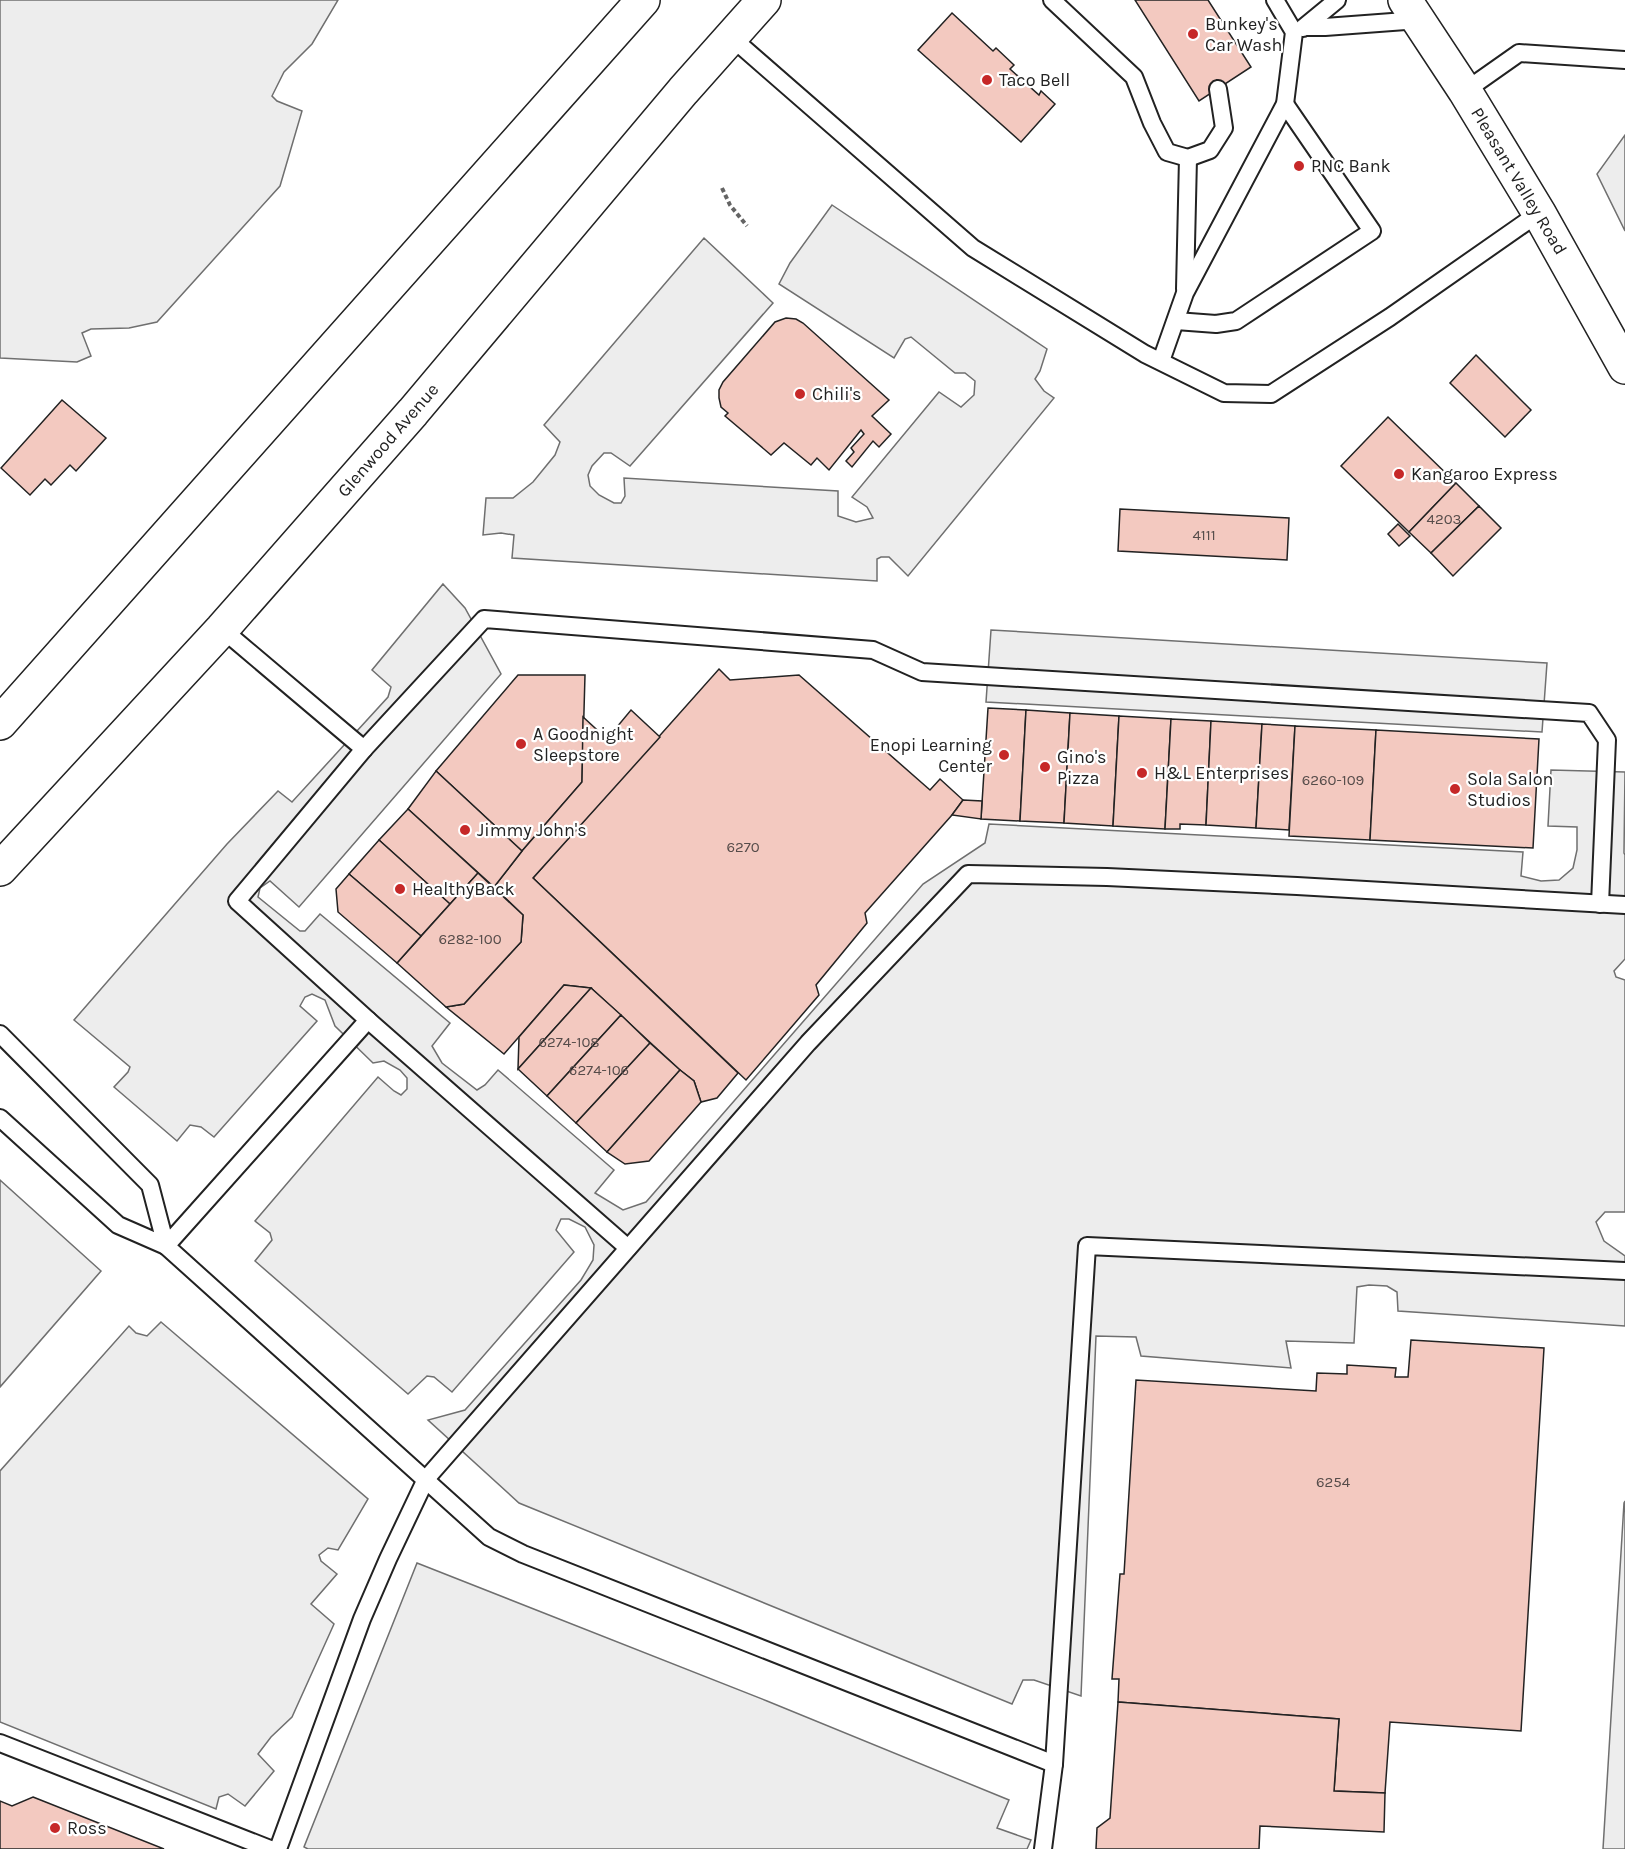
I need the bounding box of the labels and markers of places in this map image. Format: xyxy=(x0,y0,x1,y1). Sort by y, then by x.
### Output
place label: Bunkey's Car Wash xyxy=(1205,13,1282,56)
marker: Bunkey's Car Wash xyxy=(1186,27,1200,41)
place label: Taco Bell xyxy=(999,69,1070,91)
marker: Taco Bell xyxy=(980,73,994,87)
place label: PNC Bank xyxy=(1311,155,1391,177)
marker: PNC Bank xyxy=(1292,159,1306,173)
place label: Chili's xyxy=(812,383,862,405)
marker: Chili's xyxy=(793,387,807,401)
place label: Kangaroo Express xyxy=(1411,463,1558,485)
marker: Kangaroo Express xyxy=(1392,467,1406,481)
place label: A Goodnight Sleepstore xyxy=(533,723,634,766)
place label: Enopi Learning Center xyxy=(870,734,992,777)
marker: A Goodnight Sleepstore xyxy=(514,737,528,751)
place label: Gino's Pizza xyxy=(1057,746,1107,789)
marker: Enopi Learning Center xyxy=(997,748,1011,762)
marker: Gino's Pizza xyxy=(1038,760,1052,774)
place label: H&L Enterprises xyxy=(1154,762,1289,784)
marker: H&L Enterprises xyxy=(1135,766,1149,780)
place label: Sola Salon Studios xyxy=(1467,768,1553,811)
marker: Sola Salon Studios xyxy=(1448,782,1462,796)
place label: Jimmy John's xyxy=(477,819,587,841)
marker: Jimmy John's xyxy=(458,823,472,837)
place label: HealthyBack xyxy=(412,878,515,900)
marker: HealthyBack xyxy=(393,882,407,896)
place label: Ross xyxy=(67,1817,107,1839)
marker: Ross xyxy=(48,1821,62,1835)

